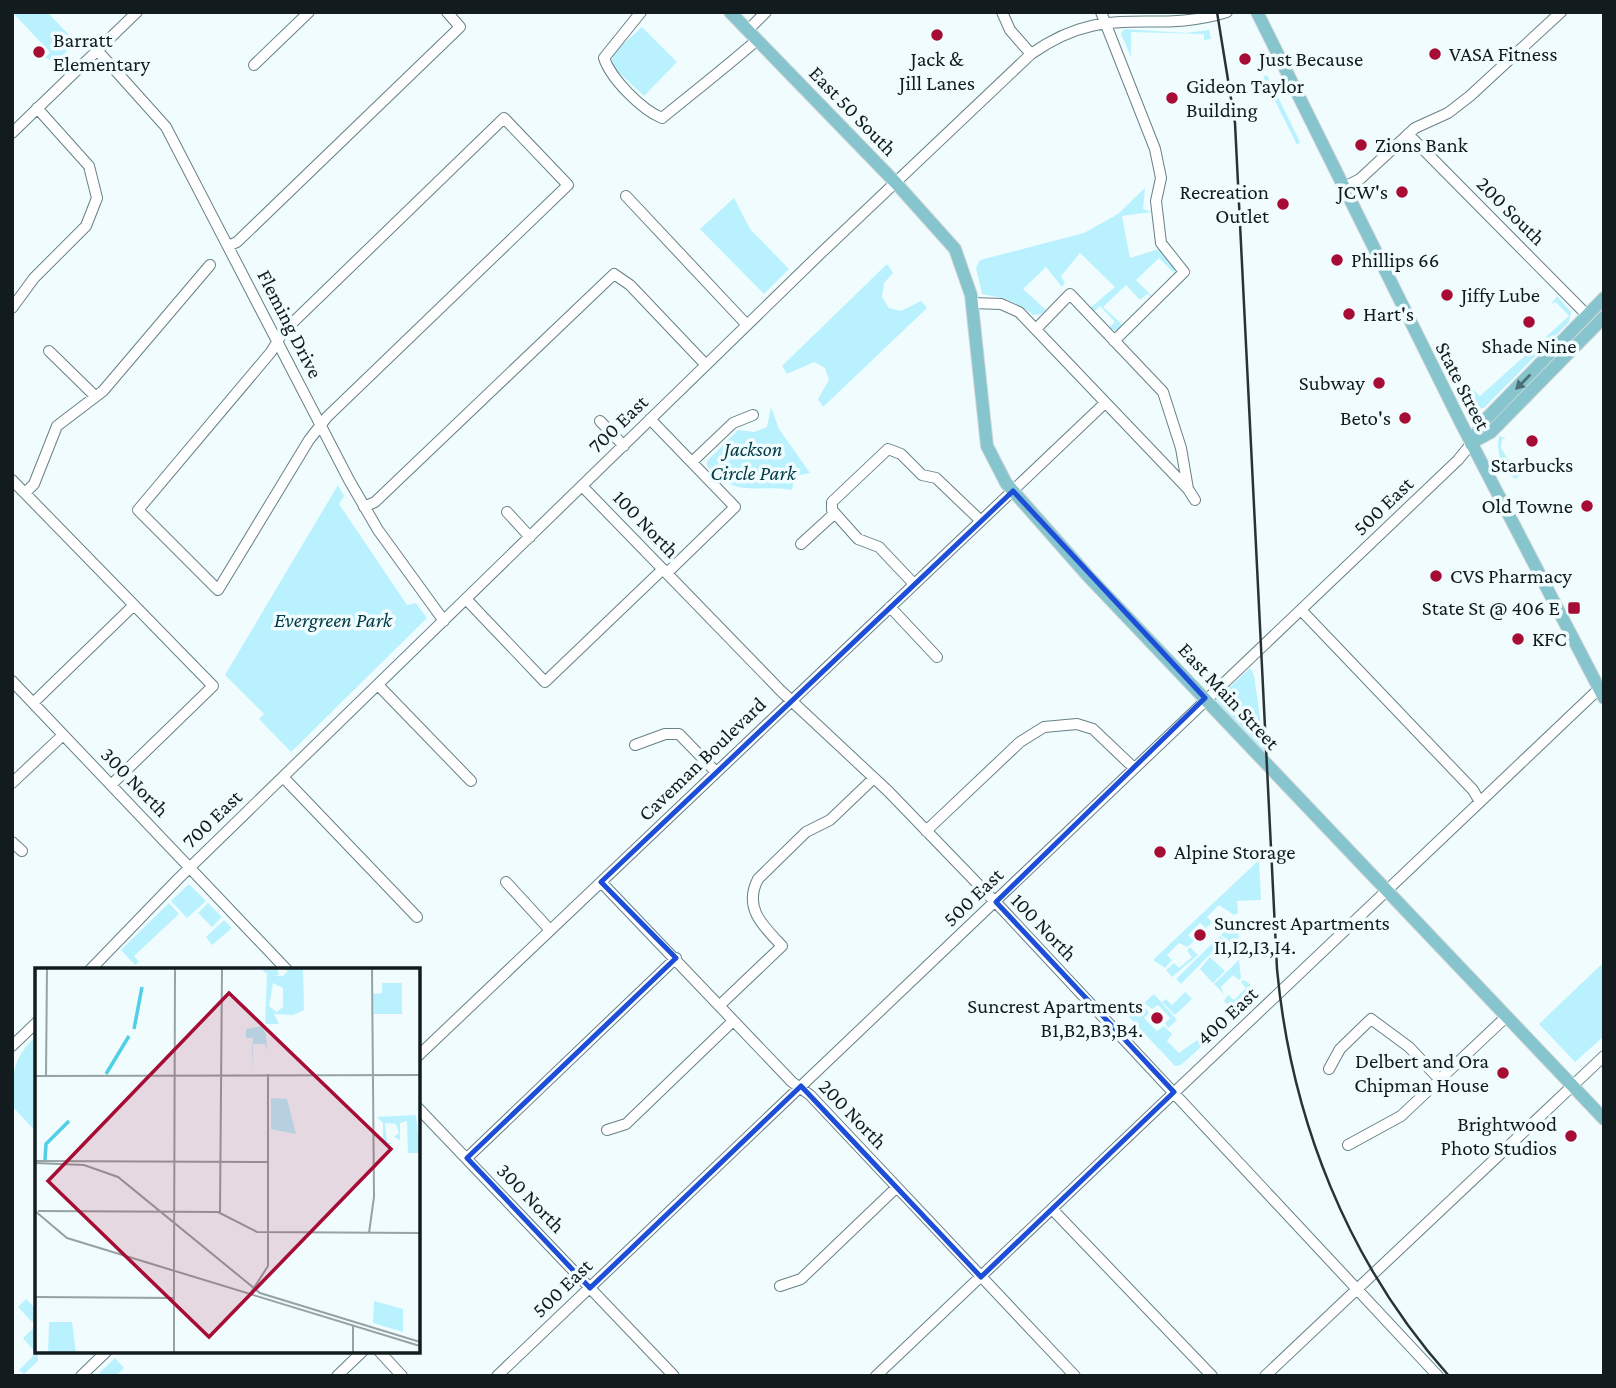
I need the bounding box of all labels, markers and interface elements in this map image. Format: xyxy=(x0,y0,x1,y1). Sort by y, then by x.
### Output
marker: Jack & Jill Lanes xyxy=(929,27,945,43)
place label: Barratt Elementary xyxy=(53,28,151,76)
place label: VASA Fitness xyxy=(1449,42,1557,66)
marker: Barratt Elementary xyxy=(31,44,47,60)
marker: VASA Fitness xyxy=(1427,46,1443,62)
place label: Jack & Jill Lanes xyxy=(897,47,975,95)
place label: Just Because xyxy=(1257,47,1363,71)
marker: Just Because xyxy=(1237,51,1253,67)
street label: East 50 South xyxy=(804,61,902,161)
place label: Gideon Taylor Building xyxy=(1186,74,1305,122)
marker: Gideon Taylor Building xyxy=(1164,90,1180,106)
place label: Zions Bank xyxy=(1375,133,1468,157)
marker: Zions Bank xyxy=(1353,137,1369,153)
street label: 200 South xyxy=(1472,172,1550,250)
place label: Recreation Outlet xyxy=(1180,180,1270,228)
place label: JCW's xyxy=(1335,180,1388,204)
marker: JCW's xyxy=(1394,184,1410,200)
marker: Recreation Outlet xyxy=(1275,196,1291,212)
place label: Phillips 66 xyxy=(1351,248,1439,272)
marker: Phillips 66 xyxy=(1329,252,1345,268)
street label: Fleming Drive xyxy=(252,266,328,382)
place label: Jiffy Lube xyxy=(1459,283,1540,307)
marker: Jiffy Lube xyxy=(1439,287,1455,303)
place label: Hart's xyxy=(1363,302,1414,326)
marker: Hart's xyxy=(1341,306,1357,322)
marker: Shade Nine xyxy=(1521,314,1537,330)
place label: Shade Nine xyxy=(1482,334,1576,358)
street label: State Street xyxy=(1431,338,1496,435)
place label: Subway xyxy=(1299,371,1365,395)
one-way arrow xyxy=(1514,374,1531,391)
marker: Subway xyxy=(1371,375,1387,391)
street label: 700 East xyxy=(583,389,653,458)
place label: Beto's xyxy=(1340,406,1391,430)
marker: Beto's xyxy=(1397,410,1413,426)
marker: Starbucks xyxy=(1524,433,1540,449)
park label: Jackson Circle Park xyxy=(710,437,797,485)
place label: Starbucks xyxy=(1491,453,1573,477)
street label: 500 East xyxy=(1348,471,1419,540)
street label: 100 North xyxy=(608,485,684,563)
place label: Old Towne xyxy=(1481,494,1573,518)
marker: Old Towne xyxy=(1579,498,1595,514)
place label: CVS Pharmacy xyxy=(1450,564,1572,588)
marker: CVS Pharmacy xyxy=(1428,568,1444,584)
place label: State St @ 406 E xyxy=(1422,596,1560,620)
marker: State St @ 406 E xyxy=(1566,600,1582,616)
park label: Evergreen Park xyxy=(274,608,393,632)
place label: KFC xyxy=(1532,627,1567,651)
marker: KFC xyxy=(1510,631,1526,647)
street label: East Main Street xyxy=(1173,638,1285,755)
street label: Caveman Boulevard xyxy=(633,692,771,826)
street label: 300 North xyxy=(96,742,174,822)
street label: 700 East xyxy=(177,784,247,853)
place label: Alpine Storage xyxy=(1174,840,1296,864)
marker: Alpine Storage xyxy=(1152,844,1168,860)
street label: 500 East xyxy=(938,862,1009,931)
street label: 100 North xyxy=(1006,888,1082,966)
place label: Suncrest Apartments I1,I2,I3,I4. xyxy=(1214,911,1390,959)
marker: Suncrest Apartments I1,I2,I3,I4. xyxy=(1192,927,1208,943)
inset map xyxy=(35,968,420,1353)
street label: 400 East xyxy=(1191,981,1263,1050)
place label: Suncrest Apartments B1,B2,B3,B4. xyxy=(967,994,1143,1042)
marker: Suncrest Apartments B1,B2,B3,B4. xyxy=(1149,1010,1165,1026)
place label: Delbert and Ora Chipman House xyxy=(1354,1049,1489,1097)
marker: Delbert and Ora Chipman House xyxy=(1495,1065,1511,1081)
street label: 200 North xyxy=(814,1074,892,1154)
place label: Brightwood Photo Studios xyxy=(1440,1112,1557,1160)
marker: Brightwood Photo Studios xyxy=(1563,1128,1579,1144)
street label: 300 North xyxy=(492,1158,570,1238)
street label: 500 East xyxy=(527,1253,598,1322)

